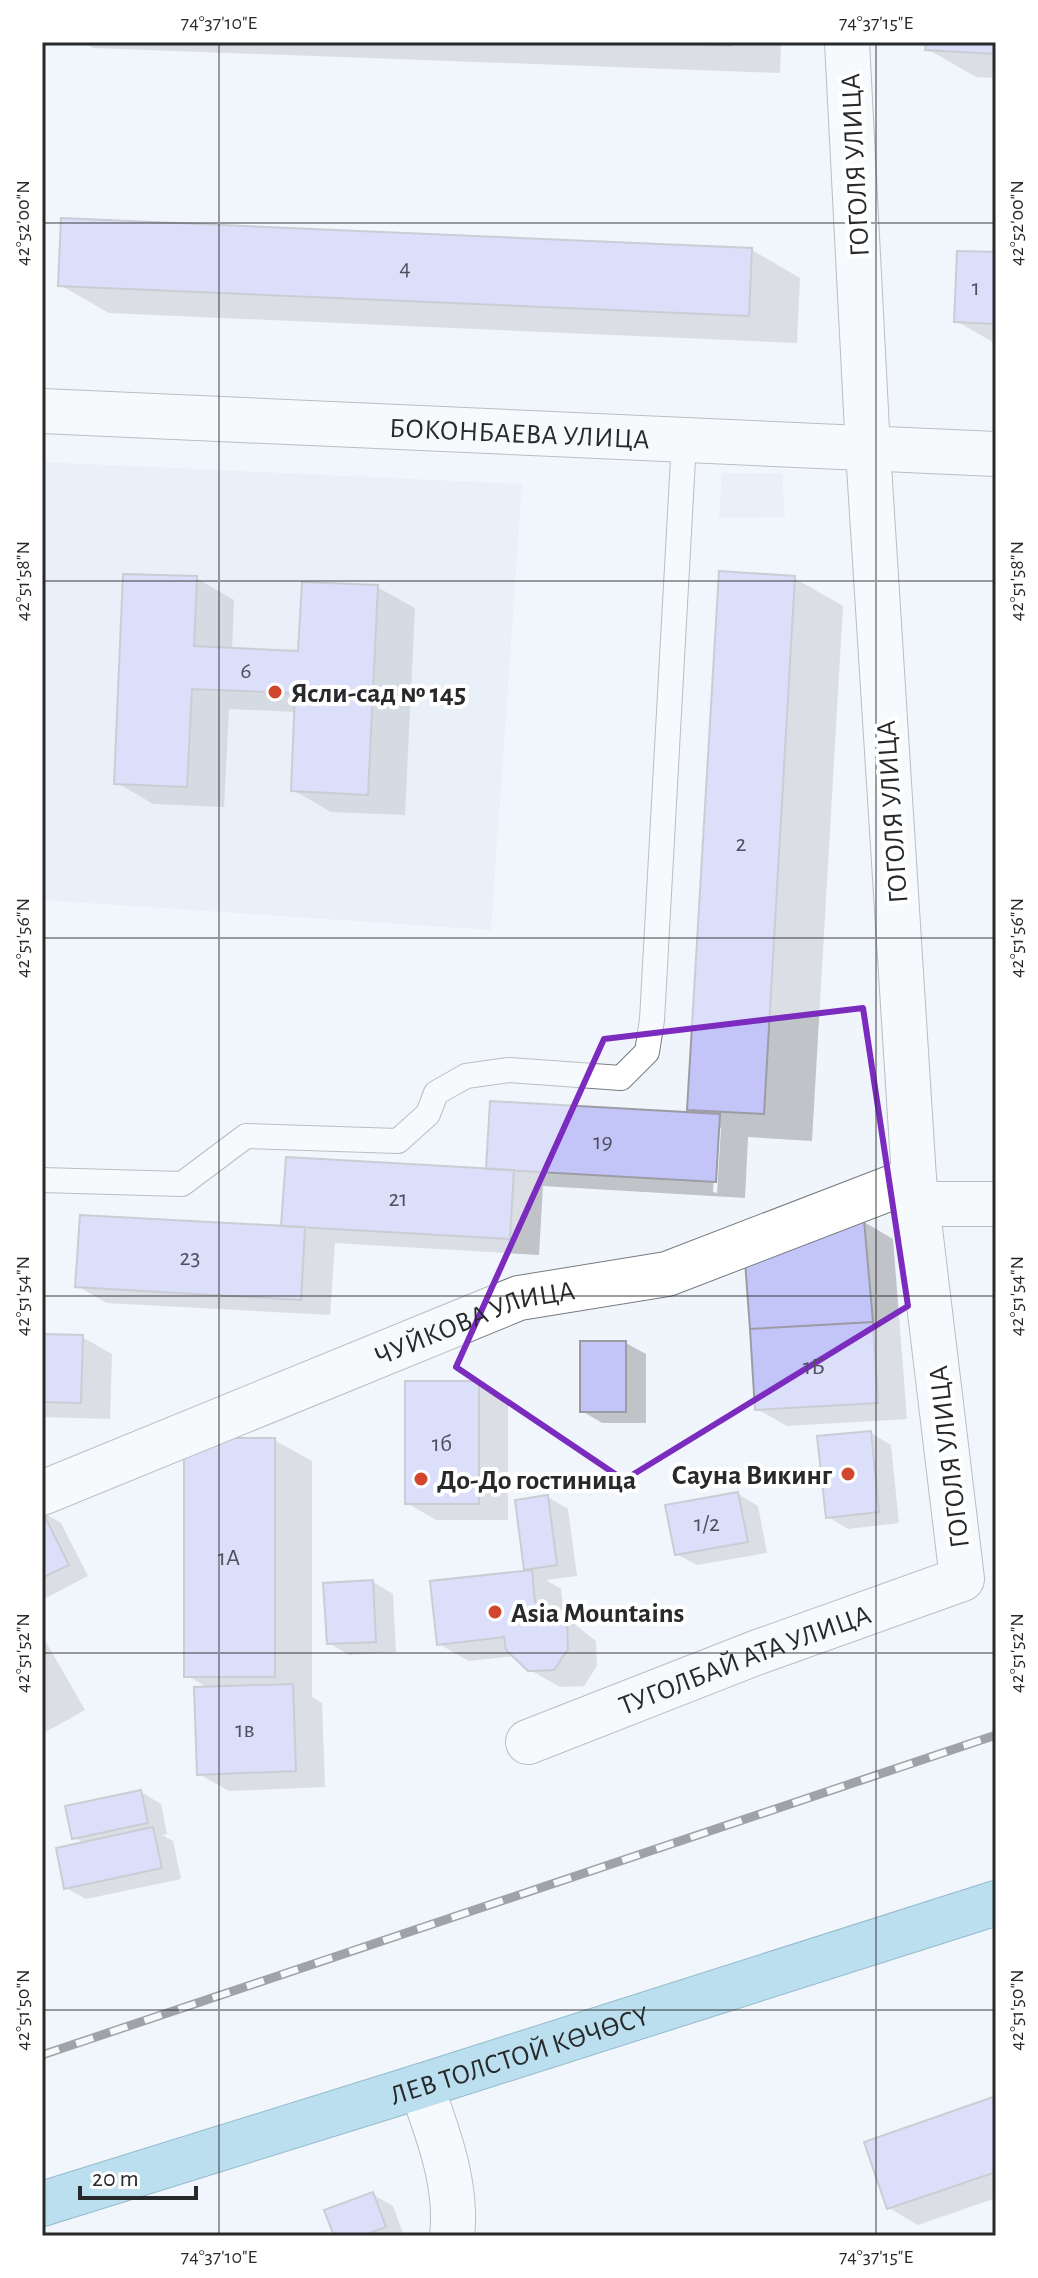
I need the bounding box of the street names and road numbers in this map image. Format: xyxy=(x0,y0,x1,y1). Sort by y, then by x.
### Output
street label: ГОГОЛЯ УЛИЦА xyxy=(837,72,875,257)
street label: БОКОНБАЕВА УЛИЦА xyxy=(389,415,650,454)
street label: ГОГОЛЯ УЛИЦА xyxy=(873,719,913,904)
street label: ЧУЙКОВА УЛИЦА xyxy=(371,1277,577,1371)
street label: ГОГОЛЯ УЛИЦА xyxy=(925,1364,975,1550)
street label: ТУГОЛБАЙ АТА УЛИЦА xyxy=(616,1601,875,1721)
street label: ЛЕВ ТОЛСТОЙ КӨЧӨСҮ xyxy=(387,2002,653,2111)

